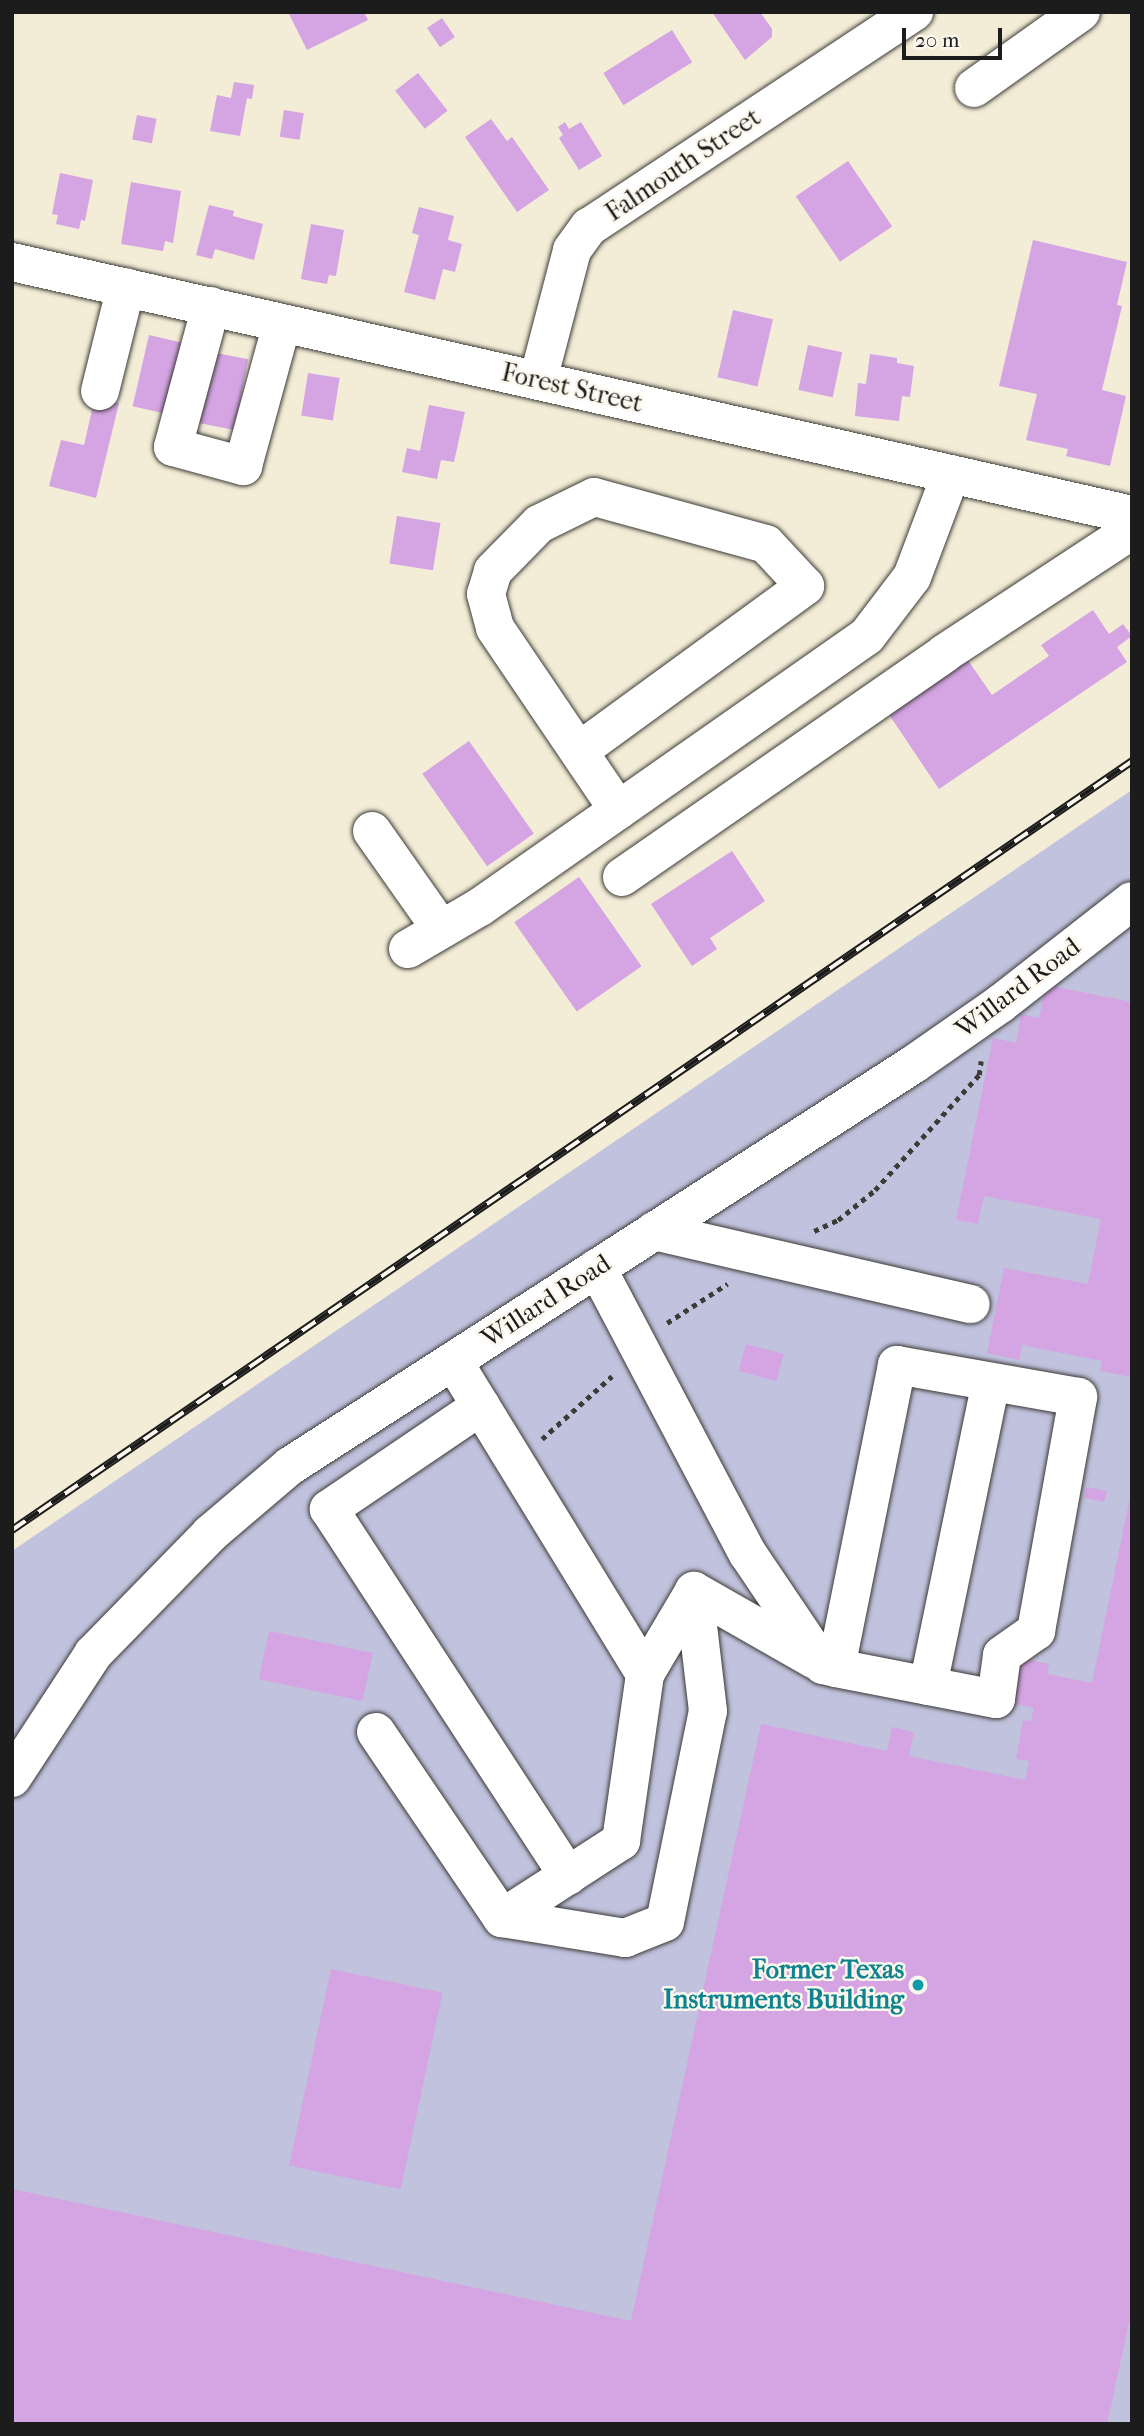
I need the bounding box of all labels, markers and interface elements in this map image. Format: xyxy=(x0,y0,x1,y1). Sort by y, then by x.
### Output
scale bar xyxy=(906,14,1006,58)
text: 20 m xyxy=(915,28,959,52)
street label: Falmouth Street xyxy=(600,102,766,228)
street label: Forest Street xyxy=(498,357,646,419)
street label: Willard Road xyxy=(950,931,1086,1045)
street label: Willard Road xyxy=(476,1248,616,1354)
place label: Former Texas Instruments Building xyxy=(663,1954,904,2016)
marker: Former Texas Instruments Building xyxy=(910,1977,926,1993)

